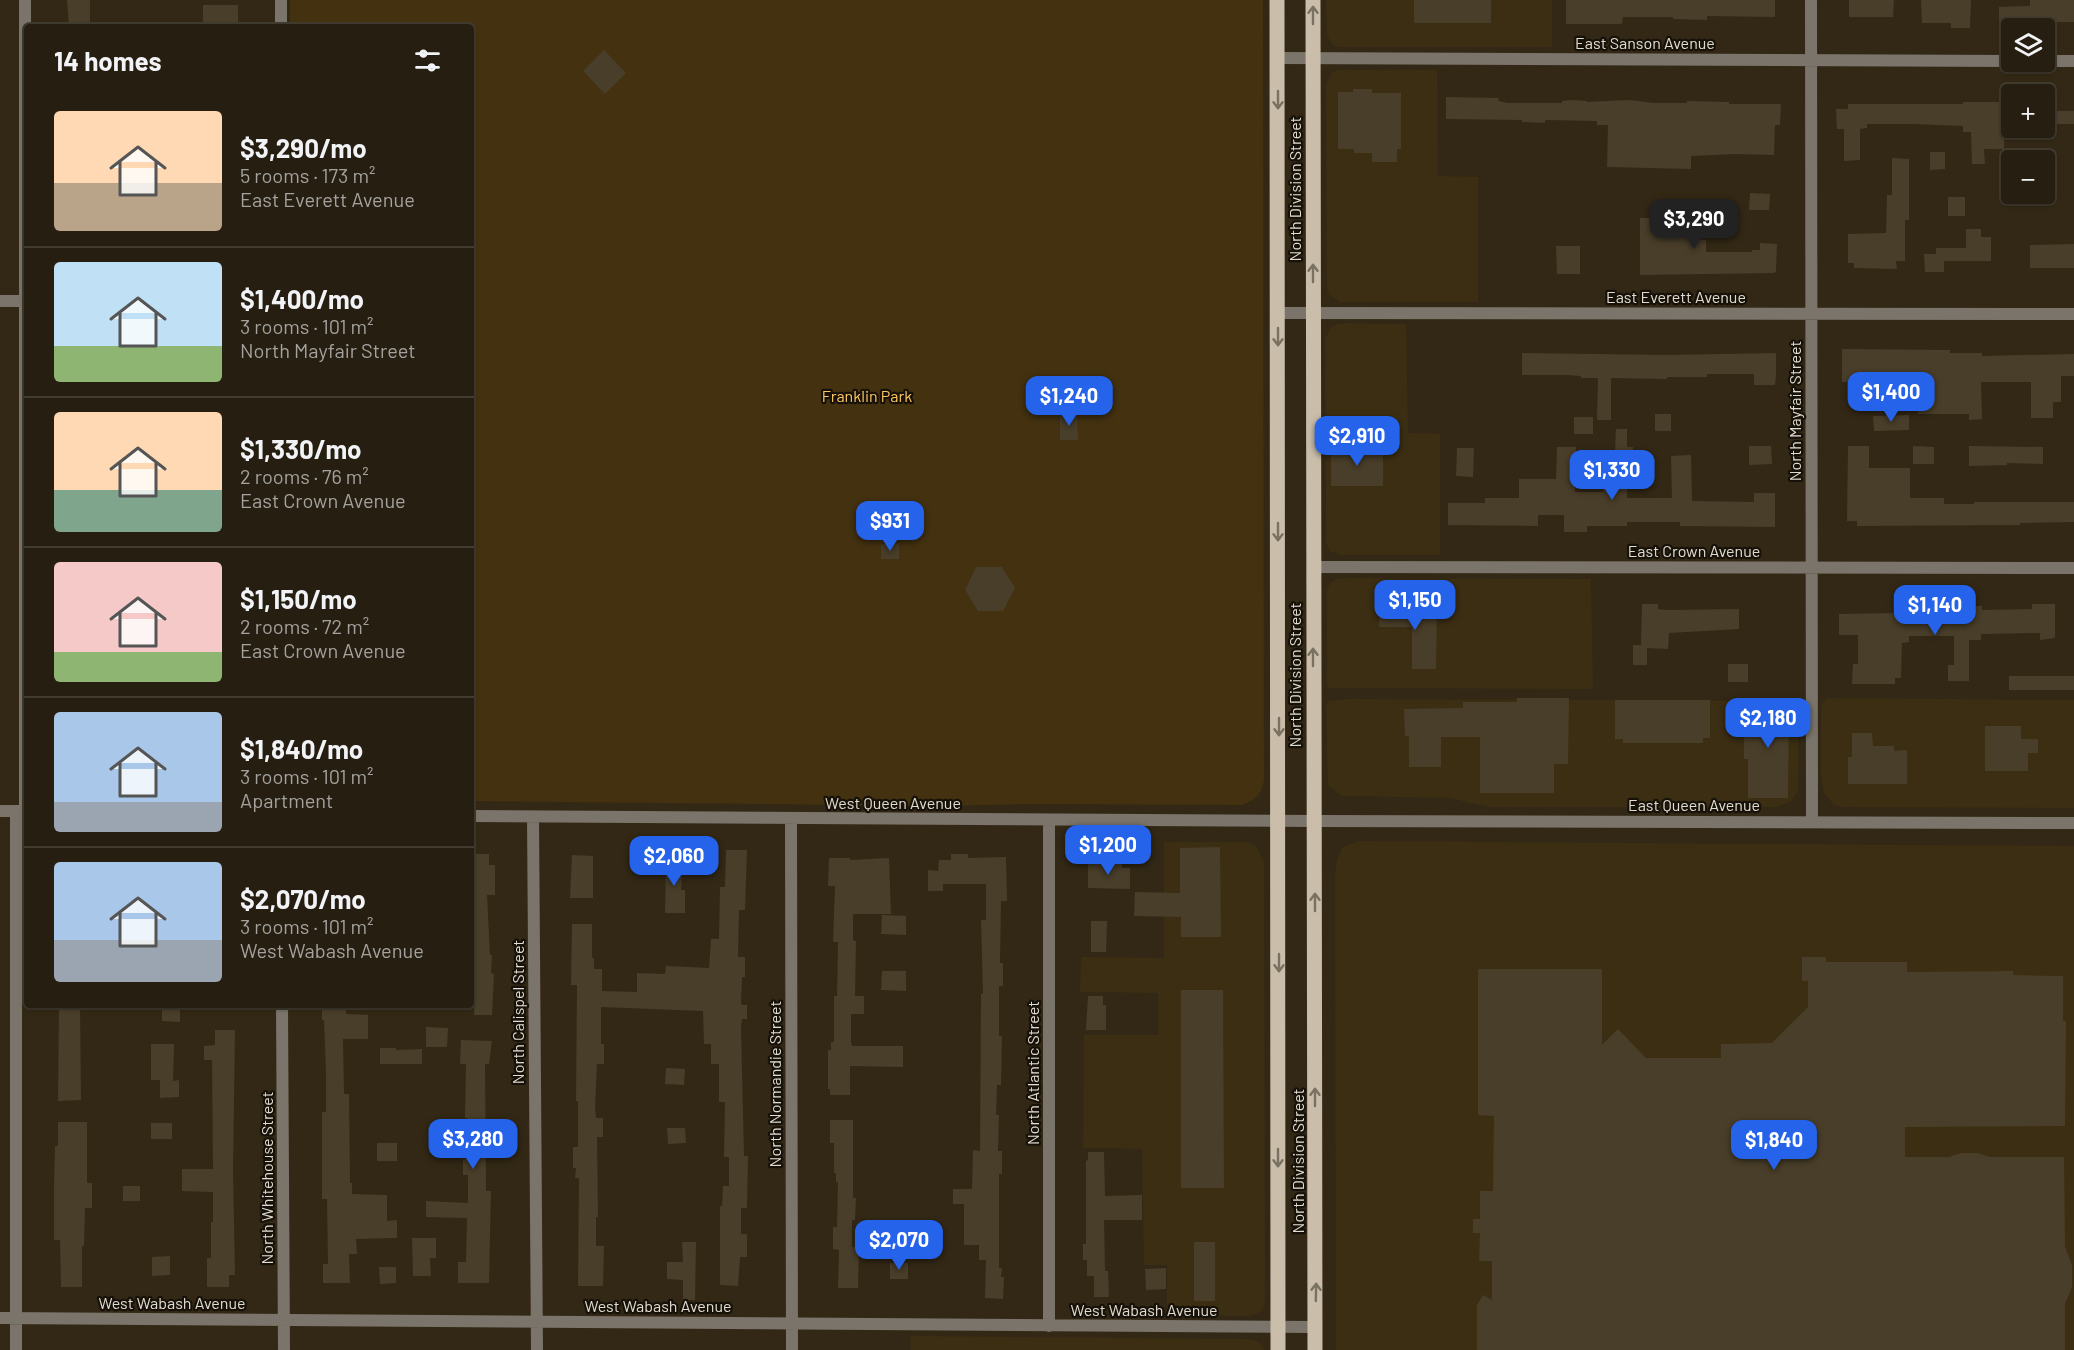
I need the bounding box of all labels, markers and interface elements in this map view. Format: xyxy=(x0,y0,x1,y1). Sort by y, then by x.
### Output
one-way arrow xyxy=(1307,6,1319,26)
map controls xyxy=(2001,18,2055,204)
button: layers xyxy=(2001,18,2055,72)
street label: East Sanson Avenue xyxy=(1575,33,1715,52)
icon: filters xyxy=(411,44,444,77)
text: 14 homes xyxy=(54,45,161,76)
button: + xyxy=(2001,84,2055,138)
one-way arrow xyxy=(1272,90,1284,110)
street label: North Division Street xyxy=(1285,117,1304,261)
text: $3,290/mo xyxy=(240,132,367,163)
icon: home xyxy=(102,135,174,207)
button: − xyxy=(2001,150,2055,204)
text: 5 rooms · 173 m² xyxy=(240,163,375,187)
text: East Everett Avenue xyxy=(240,187,415,211)
pin: $3,290 xyxy=(1645,199,1743,250)
text: $3,290 xyxy=(1664,206,1724,230)
one-way arrow xyxy=(1307,264,1319,284)
text: $1,400/mo xyxy=(240,283,364,314)
icon: home xyxy=(102,286,174,358)
street label: East Everett Avenue xyxy=(1606,287,1746,306)
text: 3 rooms · 101 m² xyxy=(240,314,373,338)
one-way arrow xyxy=(1272,327,1284,347)
text: North Mayfair Street xyxy=(240,338,416,362)
street label: North Mayfair Street xyxy=(1785,341,1804,481)
pin: $1,400 xyxy=(1842,372,1940,423)
pin: $1,240 xyxy=(1020,376,1118,427)
text: $1,400 xyxy=(1862,379,1920,403)
text: $1,240 xyxy=(1040,383,1098,407)
park label: Franklin Park xyxy=(822,386,912,405)
pin: $2,910 xyxy=(1308,416,1406,467)
text: $2,910 xyxy=(1329,423,1385,447)
text: $1,330/mo xyxy=(240,433,362,464)
icon: home xyxy=(102,436,174,508)
pin: $1,330 xyxy=(1563,450,1661,501)
text: $1,330 xyxy=(1584,457,1640,481)
text: 2 rooms · 76 m² xyxy=(240,464,369,488)
text: East Crown Avenue xyxy=(240,488,406,512)
pin: $931 xyxy=(854,501,926,552)
text: $931 xyxy=(870,508,910,532)
one-way arrow xyxy=(1272,522,1284,542)
street label: East Crown Avenue xyxy=(1628,541,1760,560)
pin: $1,150 xyxy=(1366,580,1464,631)
text: $1,150/mo xyxy=(240,583,357,614)
pin: $1,140 xyxy=(1886,585,1984,636)
icon: home xyxy=(102,586,174,658)
text: $1,150 xyxy=(1388,587,1442,611)
text: $1,140 xyxy=(1908,592,1962,616)
street label: North Division Street xyxy=(1285,603,1304,747)
text: 2 rooms · 72 m² xyxy=(240,614,369,638)
text: East Crown Avenue xyxy=(240,638,406,662)
one-way arrow xyxy=(1307,648,1319,668)
pin: $2,180 xyxy=(1719,698,1817,749)
text: $2,180 xyxy=(1739,705,1797,729)
one-way arrow xyxy=(1273,717,1285,737)
text: $1,840/mo xyxy=(240,733,363,764)
icon: home xyxy=(102,736,174,808)
text: 3 rooms · 101 m² xyxy=(240,764,373,788)
text: Apartment xyxy=(240,788,333,812)
street label: West Queen Avenue xyxy=(825,793,961,812)
street label: East Queen Avenue xyxy=(1628,795,1760,814)
pin: $1,200 xyxy=(1059,825,1157,876)
text: $1,200 xyxy=(1079,832,1137,856)
pin: $2,060 xyxy=(625,836,723,887)
text: $2,060 xyxy=(644,843,704,867)
text: $2,070/mo xyxy=(240,883,366,914)
icon: home xyxy=(102,886,174,958)
one-way arrow xyxy=(1309,892,1321,912)
text: 3 rooms · 101 m² xyxy=(240,914,373,938)
text: West Wabash Avenue xyxy=(240,938,424,962)
street label: North Calispel Street xyxy=(508,940,527,1084)
one-way arrow xyxy=(1273,953,1285,973)
street label: North Normandie Street xyxy=(765,1001,784,1167)
street label: North Atlantic Street xyxy=(1023,1001,1042,1145)
one-way arrow xyxy=(1309,1087,1321,1107)
street label: North Division Street xyxy=(1288,1089,1307,1233)
street label: North Whitehouse Street xyxy=(257,1091,276,1265)
pin: $3,280 xyxy=(424,1119,522,1170)
pin: $1,840 xyxy=(1725,1120,1823,1171)
text: $3,280 xyxy=(443,1126,503,1150)
text: $1,840 xyxy=(1745,1127,1803,1151)
one-way arrow xyxy=(1272,1148,1284,1168)
pin: $2,070 xyxy=(850,1220,948,1271)
text: $2,070 xyxy=(869,1227,929,1251)
one-way arrow xyxy=(1310,1282,1321,1302)
street label: West Wabash Avenue xyxy=(98,1293,246,1312)
street label: West Wabash Avenue xyxy=(584,1296,732,1315)
street label: West Wabash Avenue xyxy=(1070,1300,1218,1319)

